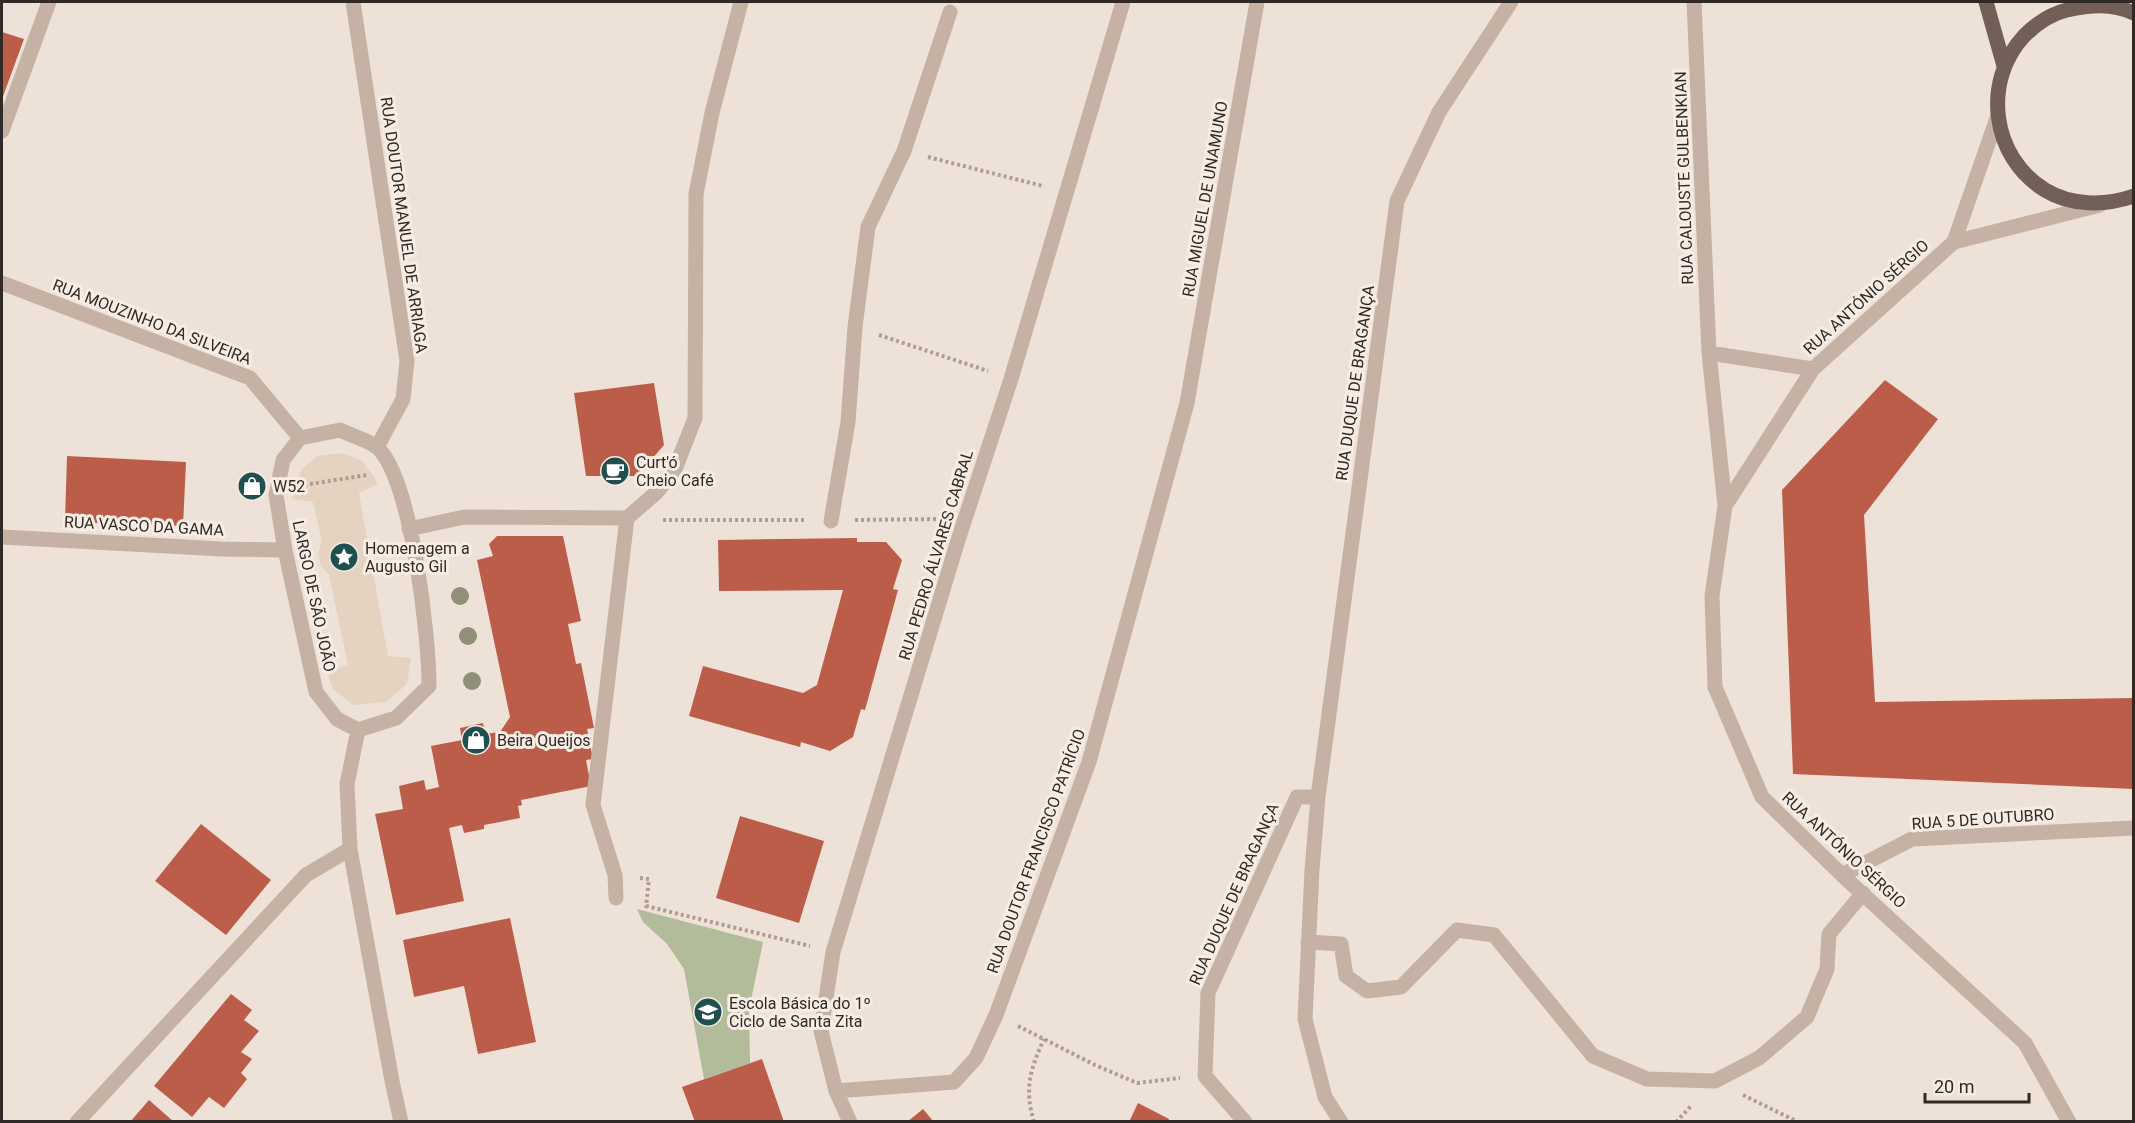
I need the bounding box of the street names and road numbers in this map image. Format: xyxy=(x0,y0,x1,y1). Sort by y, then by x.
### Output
street label: RUA CALOUSTE GULBENKIAN xyxy=(1671,71,1697,285)
street label: RUA DOUTOR MANUEL DE ARRIAGA xyxy=(377,96,431,355)
street label: RUA MIGUEL DE UNAMUNO xyxy=(1178,100,1232,298)
street label: RUA ANTÓNIO SÉRGIO xyxy=(1799,235,1933,358)
street label: RUA MOUZINHO DA SILVEIRA xyxy=(50,275,255,369)
street label: RUA DUQUE DE BRAGANÇA xyxy=(1332,284,1378,482)
street label: RUA PEDRO ÁLVARES CABRAL xyxy=(895,447,977,662)
street label: RUA VASCO DA GAMA xyxy=(64,512,225,540)
street label: LARGO DE SÃO JOÃO xyxy=(289,518,340,673)
street label: RUA DOUTOR FRANCISCO PATRÍCIO xyxy=(983,726,1089,976)
street label: RUA ANTÓNIO SÉRGIO xyxy=(1778,787,1910,912)
street label: RUA DUQUE DE BRAGANÇA xyxy=(1185,800,1283,988)
street label: RUA 5 DE OUTUBRO xyxy=(1911,805,2055,833)

